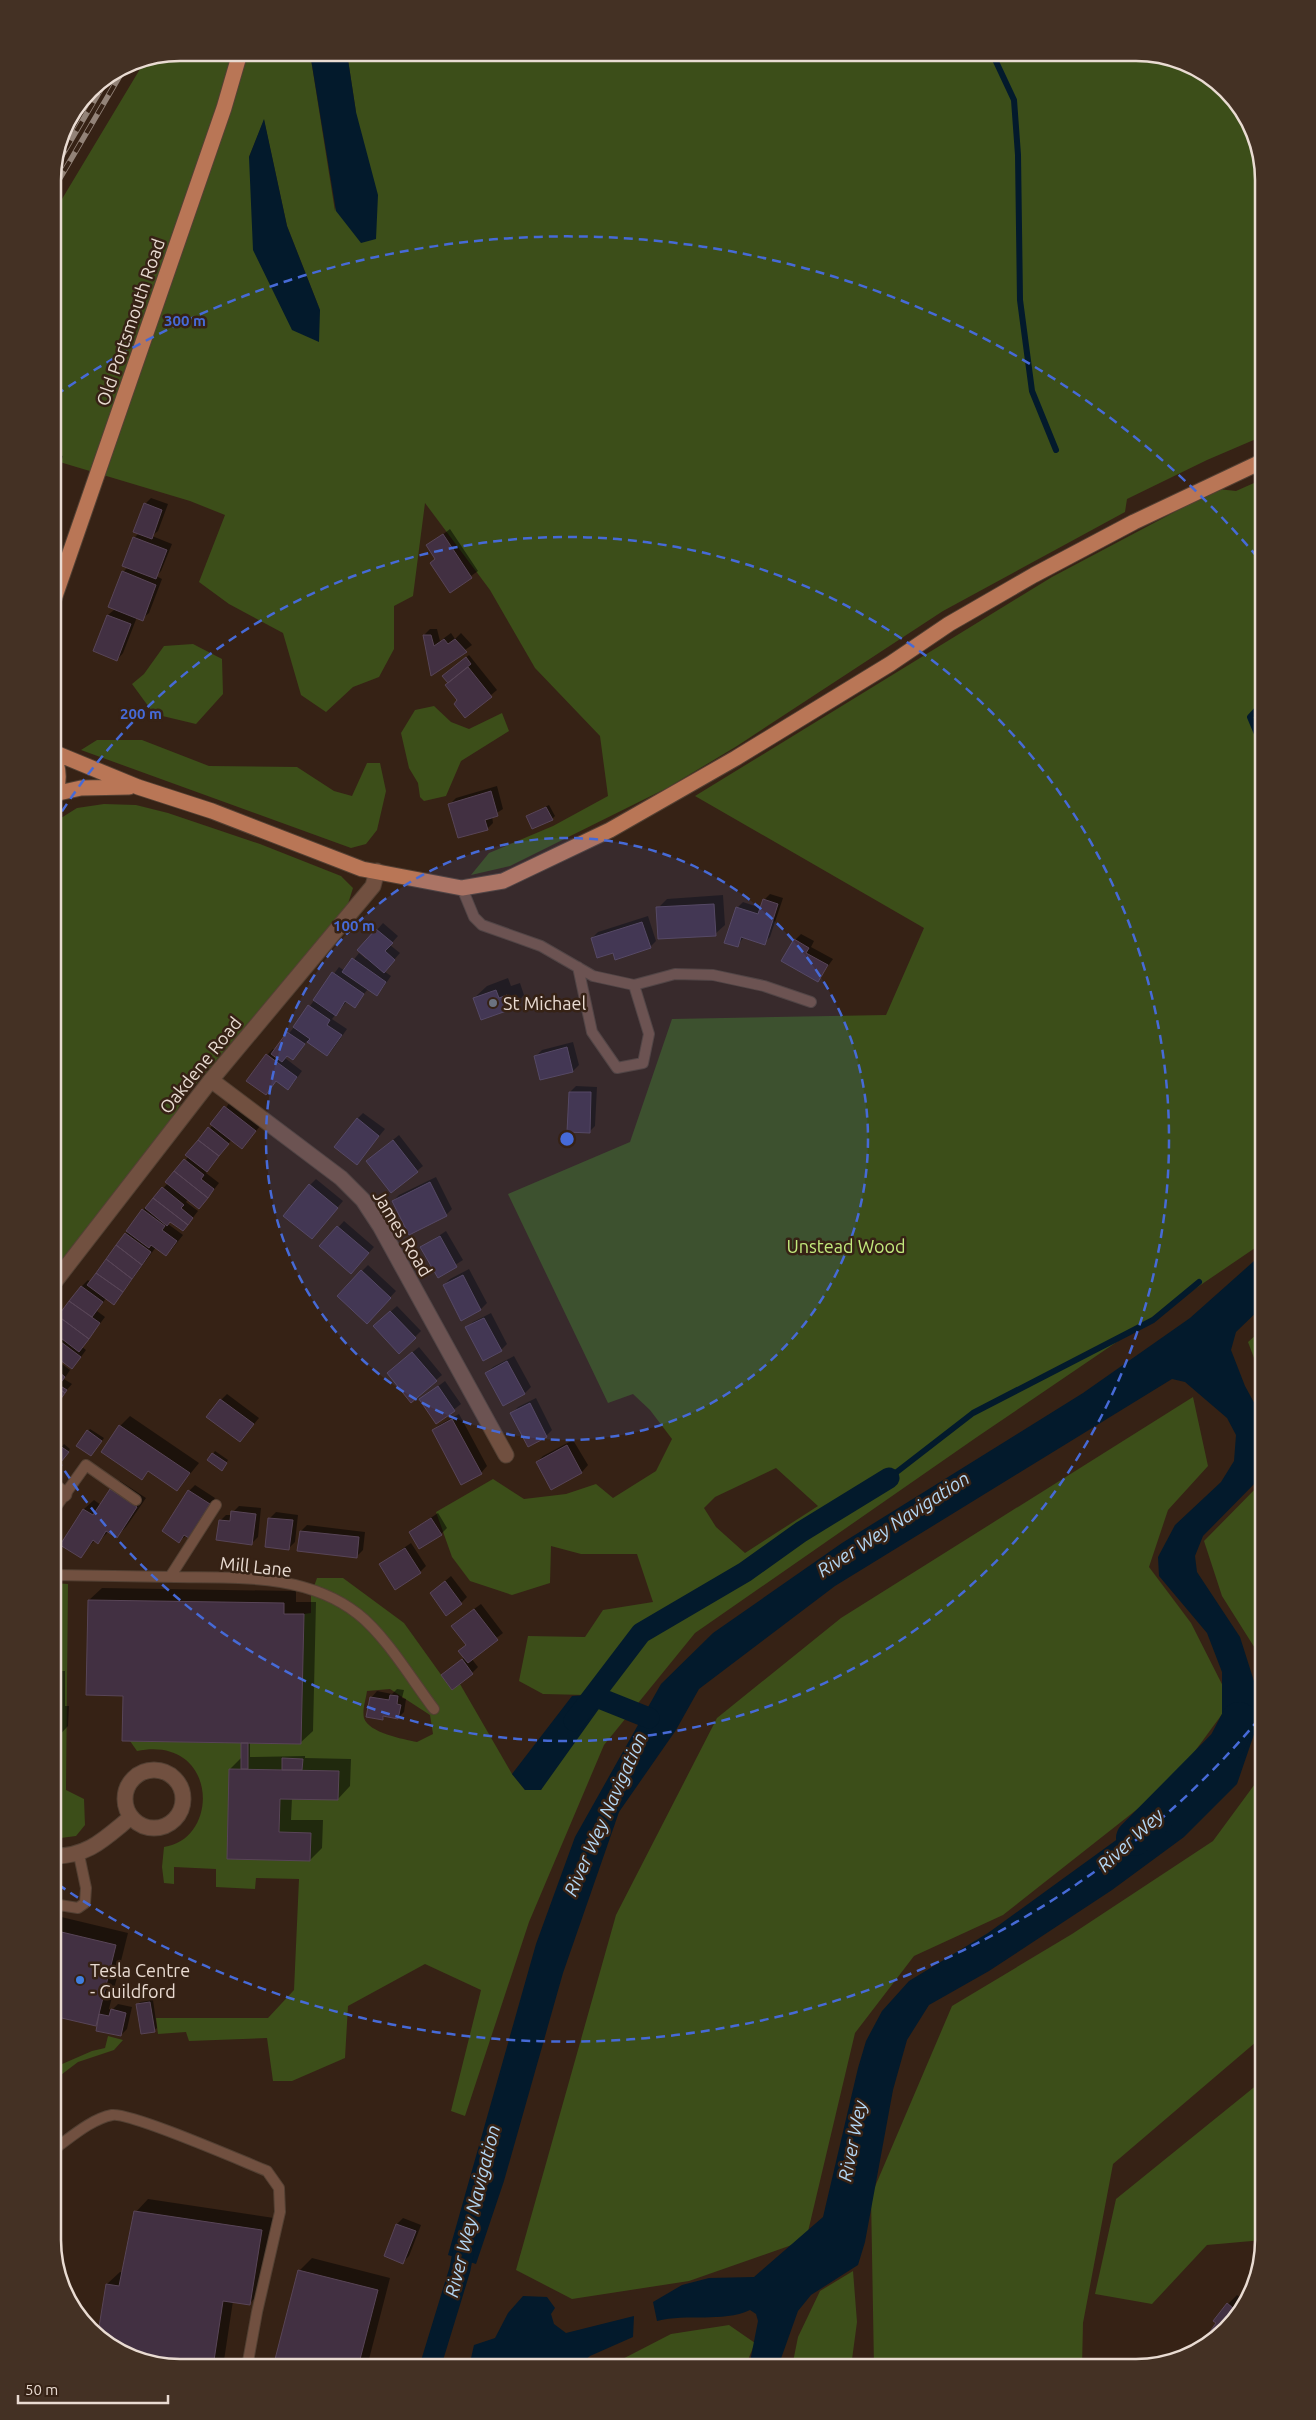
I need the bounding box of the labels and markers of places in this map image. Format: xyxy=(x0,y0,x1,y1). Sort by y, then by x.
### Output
place label: St Michael xyxy=(503,993,586,1013)
marker: St Michael xyxy=(487,997,499,1009)
centre of rings xyxy=(558,1130,576,1148)
place label: Tesla Centre - Guildford xyxy=(90,1960,190,2001)
marker: Tesla Centre - Guildford xyxy=(74,1974,86,1986)

